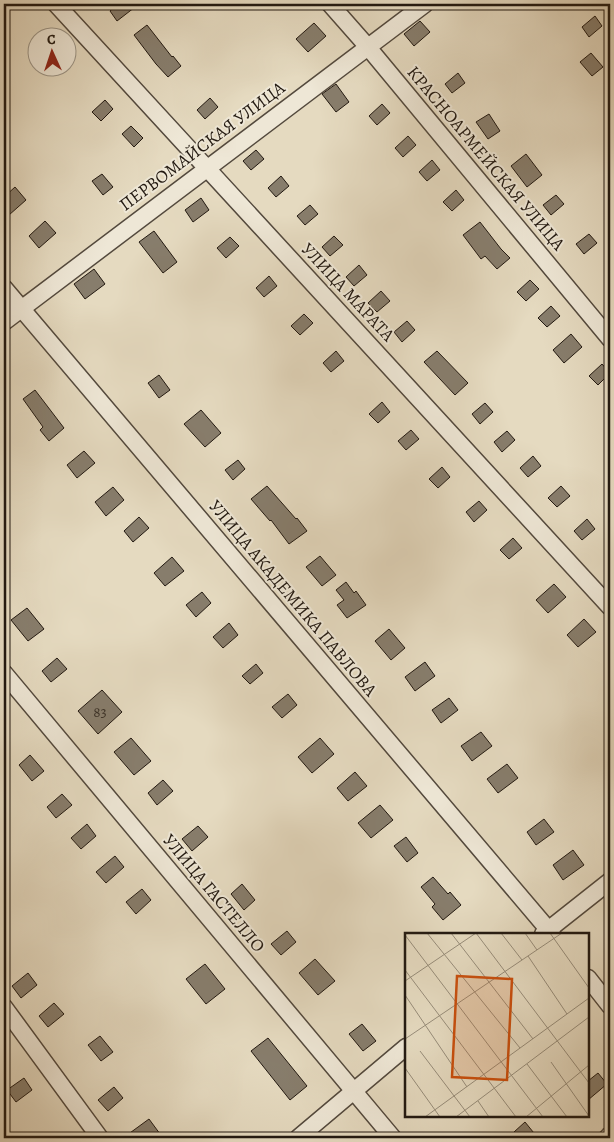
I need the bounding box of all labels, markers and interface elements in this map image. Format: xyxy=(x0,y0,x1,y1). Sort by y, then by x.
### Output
north arrow xyxy=(28,28,78,78)
text: С xyxy=(47,30,57,49)
street label: КРАСНОАРМЕЙСКАЯ УЛИЦА xyxy=(402,61,571,256)
street label: ПЕРВОМАЙСКАЯ УЛИЦА xyxy=(114,75,290,216)
street label: УЛИЦА МАРАТА xyxy=(296,237,400,347)
street label: УЛИЦА АКАДЕМИКА ПАВЛОВА xyxy=(203,495,383,702)
house number: 83 xyxy=(93,702,107,722)
street label: УЛИЦА ГАСТЕЛЛО xyxy=(157,829,271,957)
inset map xyxy=(405,933,589,1117)

